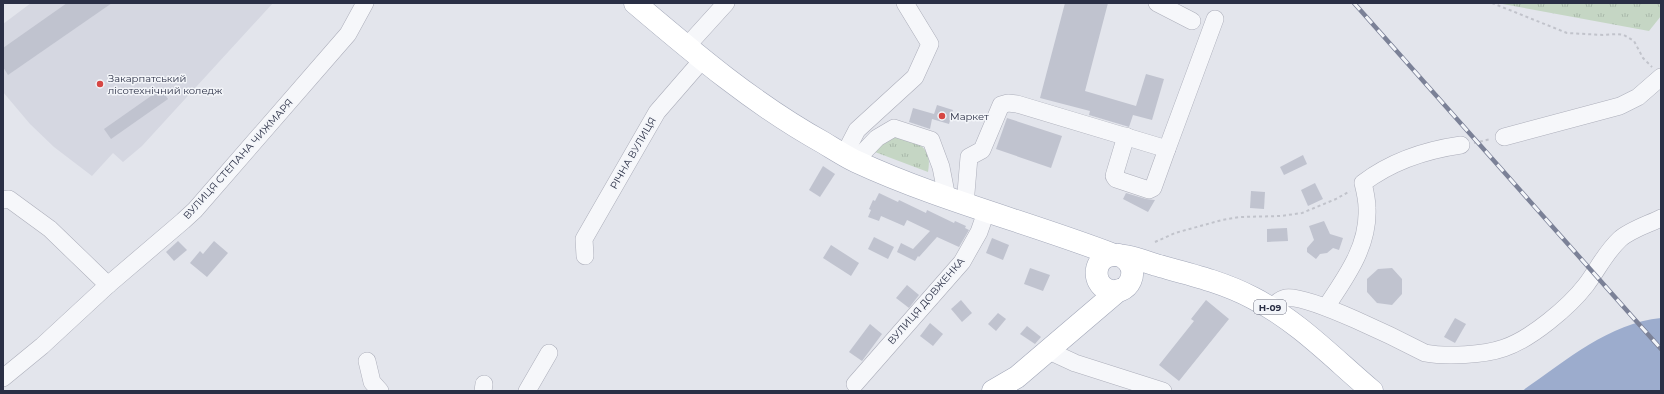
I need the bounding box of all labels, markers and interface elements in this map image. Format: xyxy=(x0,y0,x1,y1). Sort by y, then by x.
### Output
place label: Закарпатський лісотехнічний коледж xyxy=(108,72,223,97)
marker: Закарпатський лісотехнічний коледж xyxy=(95,79,105,89)
street label: ВУЛИЦЯ СТЕПАНА ЧИЖМАРЯ xyxy=(180,96,296,222)
place label: Маркет xyxy=(950,110,989,123)
marker: Маркет xyxy=(937,111,947,121)
street label: РІЧНА ВУЛИЦЯ xyxy=(607,115,659,191)
street label: ВУЛИЦЯ ДОВЖЕНКА xyxy=(885,254,968,347)
road number: Н-09 xyxy=(1254,300,1286,314)

